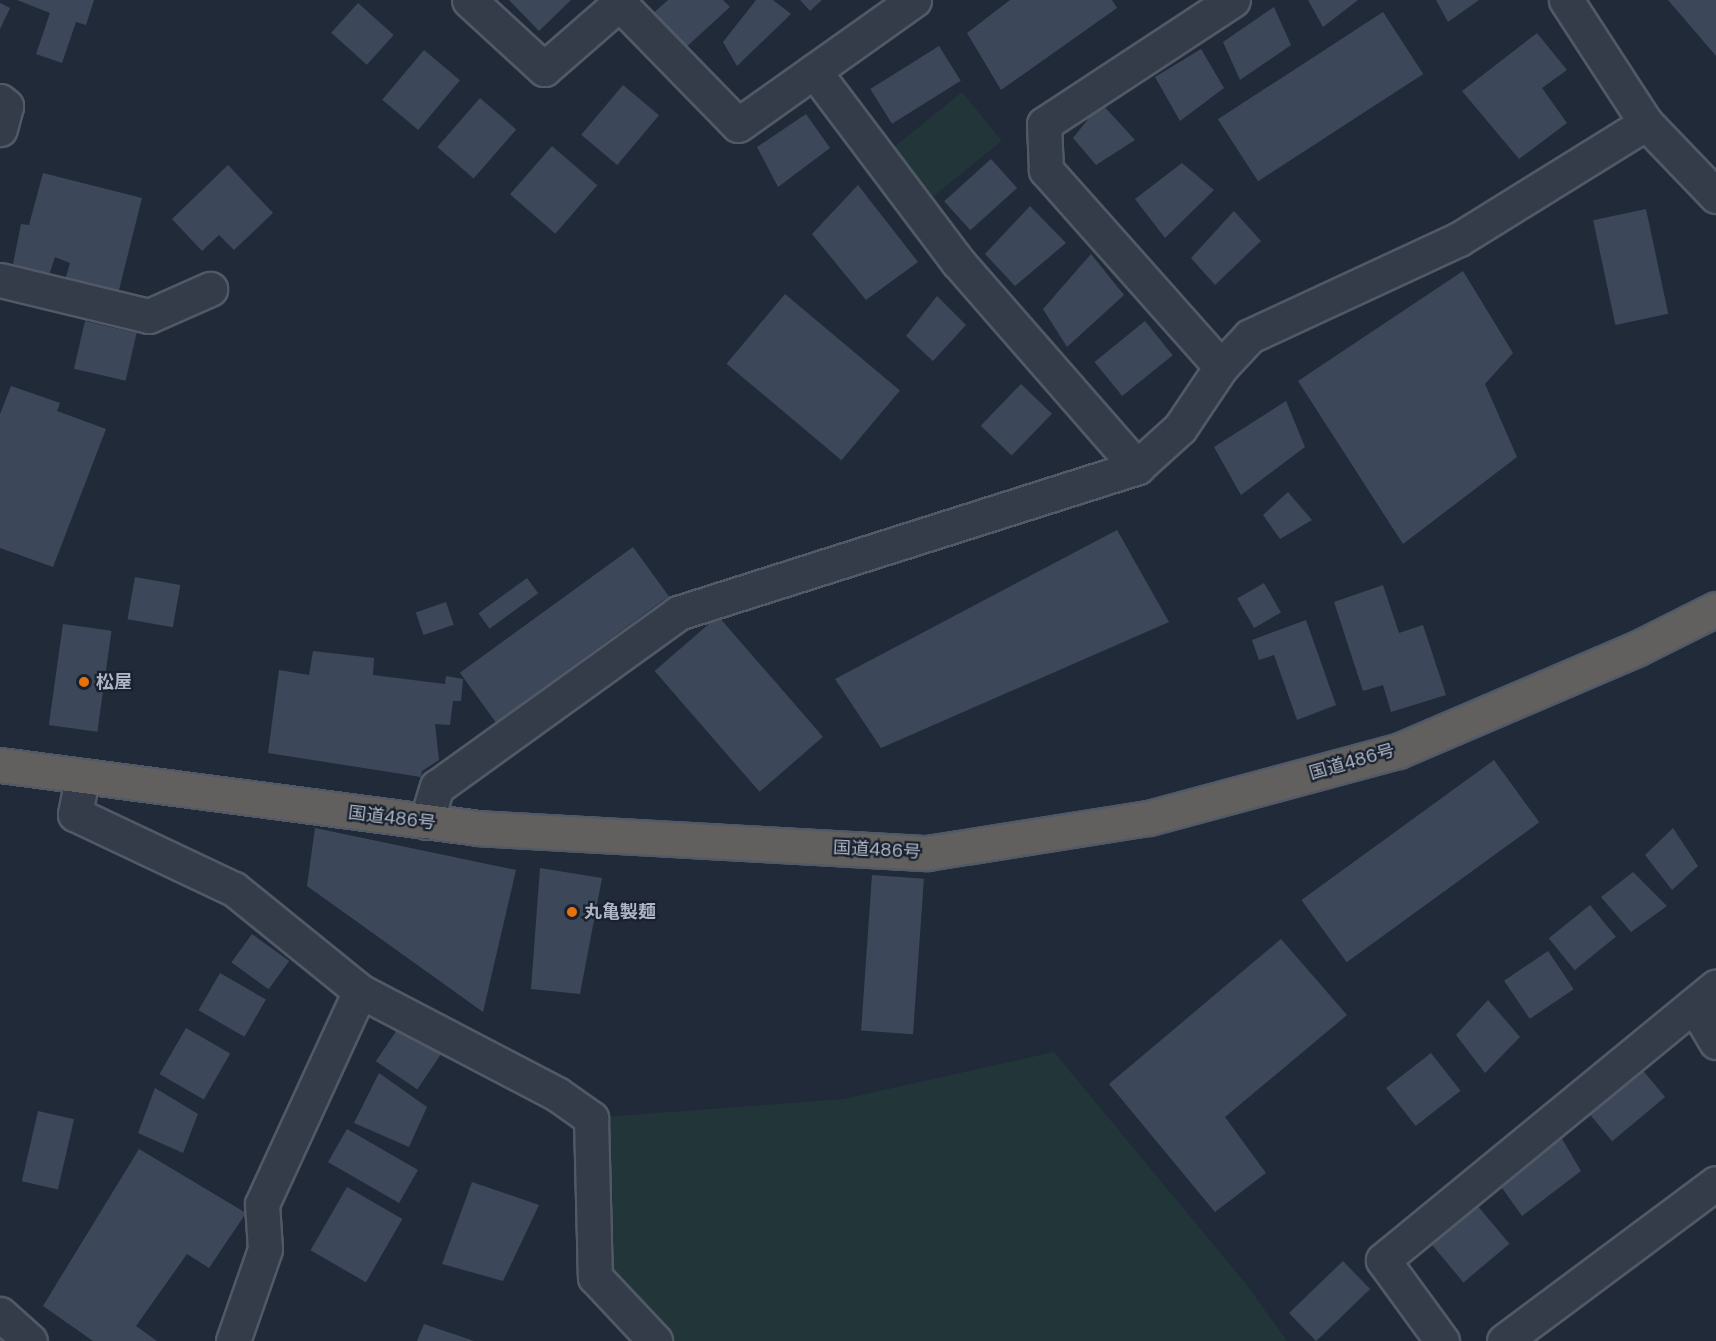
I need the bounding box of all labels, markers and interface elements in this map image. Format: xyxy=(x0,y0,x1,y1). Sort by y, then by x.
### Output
place label: 松屋 xyxy=(96,671,132,693)
marker: 松屋 xyxy=(77,675,91,689)
street label: 国道486号 xyxy=(1307,739,1397,785)
street label: 国道486号 xyxy=(347,802,437,834)
street label: 国道486号 xyxy=(832,837,922,863)
place label: 丸亀製麺 xyxy=(584,901,656,923)
marker: 丸亀製麺 xyxy=(565,905,579,919)

